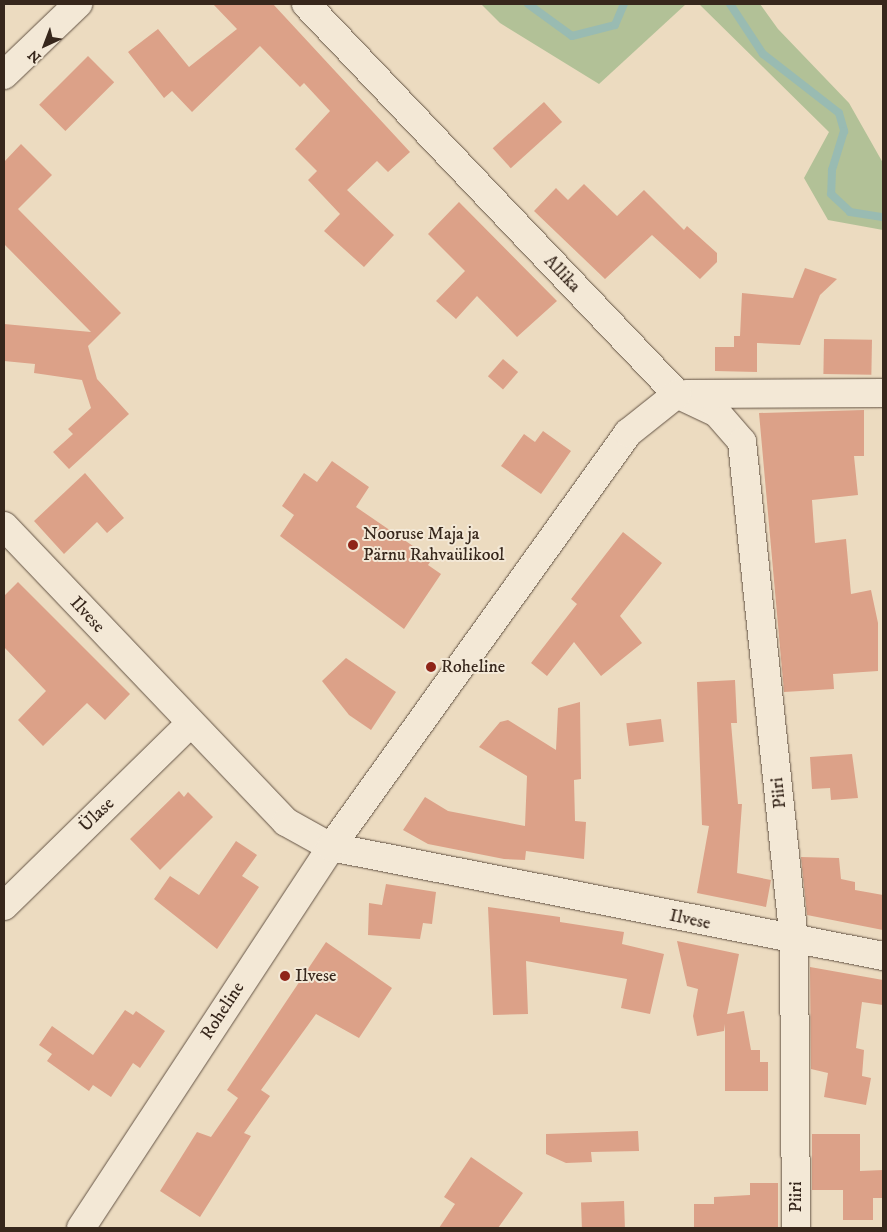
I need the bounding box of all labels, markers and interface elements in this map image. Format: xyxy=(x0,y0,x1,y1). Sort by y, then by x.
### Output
north arrow xyxy=(20,20,70,70)
text: N xyxy=(24,45,45,66)
street label: Allika xyxy=(539,251,585,297)
place label: Nooruse Maja ja Pärnu Rahvaülikool xyxy=(363,524,504,566)
marker: Nooruse Maja ja Pärnu Rahvaülikool xyxy=(347,539,359,551)
street label: Ilvese xyxy=(65,592,109,638)
place label: Roheline xyxy=(441,656,505,678)
marker: Roheline xyxy=(425,661,437,673)
street label: Piiri xyxy=(767,776,791,810)
street label: Ülase xyxy=(75,793,119,837)
street label: Ilvese xyxy=(667,905,713,935)
place label: Ilvese xyxy=(295,965,336,987)
marker: Ilvese xyxy=(279,970,291,982)
street label: Roheline xyxy=(196,978,250,1044)
street label: Piiri xyxy=(785,1181,807,1213)

